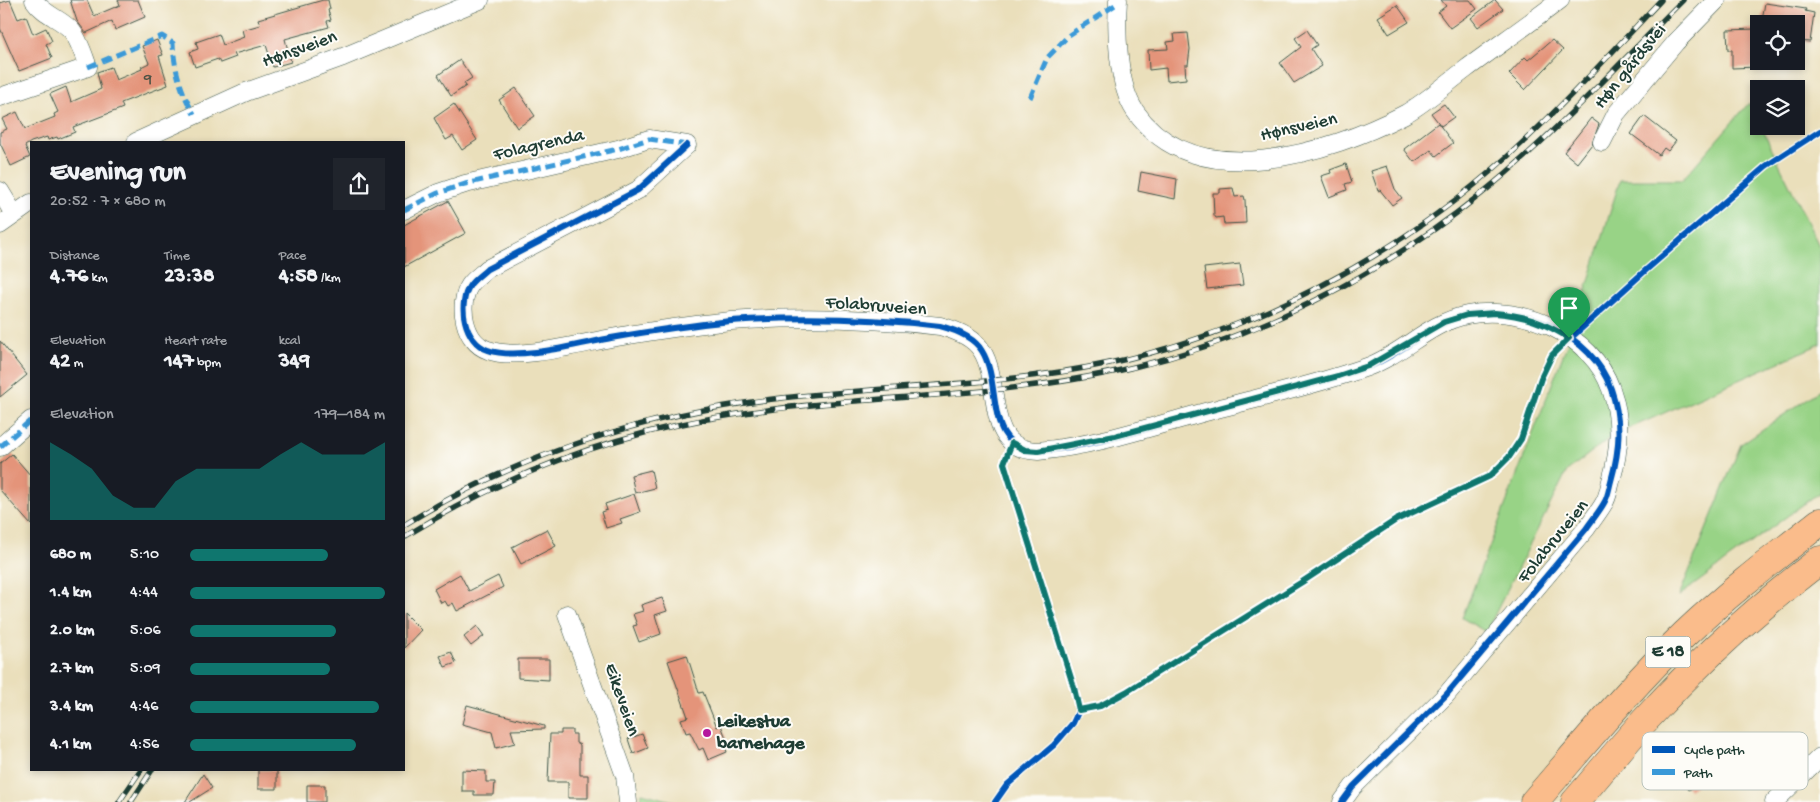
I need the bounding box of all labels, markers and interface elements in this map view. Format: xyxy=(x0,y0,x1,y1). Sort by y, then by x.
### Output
map controls xyxy=(1750,15,1805,135)
button: locate xyxy=(1750,15,1805,70)
street label: Høn gårdsvei xyxy=(1590,20,1672,114)
street label: Hønsveien xyxy=(259,26,341,74)
house number: 9 xyxy=(143,71,152,90)
button: layers xyxy=(1750,80,1805,135)
street label: Hønsveien xyxy=(1258,108,1340,148)
street label: Folagrenda xyxy=(490,124,588,168)
text: Evening run xyxy=(50,157,186,190)
button: share xyxy=(333,158,385,210)
text: 20:52 · 7 × 680 m xyxy=(50,193,166,212)
text: Distance xyxy=(50,248,99,265)
text: Time xyxy=(164,248,190,265)
text: Pace xyxy=(279,248,306,265)
text: 4.76 xyxy=(50,265,88,290)
text: 23:38 xyxy=(164,265,215,290)
text: 4:58 xyxy=(279,265,318,290)
text: km xyxy=(88,270,108,287)
text: /km xyxy=(318,270,341,287)
pin xyxy=(1548,287,1590,338)
street label: Folabruveien xyxy=(824,292,927,322)
icon: arrive xyxy=(1555,294,1583,322)
text: Elevation xyxy=(50,333,106,350)
text: Heart rate xyxy=(164,333,227,350)
text: kcal xyxy=(279,333,301,350)
text: 42 xyxy=(50,350,70,375)
text: 147 xyxy=(164,350,194,375)
text: 349 xyxy=(279,350,310,375)
text: m xyxy=(70,355,84,372)
text: bpm xyxy=(194,355,221,372)
text: Elevation xyxy=(50,406,114,425)
text: 179–184 m xyxy=(314,406,385,425)
street label: Folabruveien xyxy=(1513,495,1595,589)
text: 680 m xyxy=(50,546,91,565)
text: 5:10 xyxy=(130,546,159,565)
text: 1.4 km xyxy=(50,584,91,603)
text: 4:44 xyxy=(130,584,158,603)
text: 2.0 km xyxy=(50,622,94,641)
text: 5:06 xyxy=(130,622,161,641)
road number: E 18 xyxy=(1646,636,1690,668)
text: 2.7 km xyxy=(50,660,93,679)
text: 5:09 xyxy=(130,660,161,679)
street label: Eikeveien xyxy=(598,661,644,739)
text: 3.4 km xyxy=(50,698,93,717)
text: 4:46 xyxy=(130,698,158,717)
place label: Leikestua barnehage xyxy=(716,711,806,756)
marker: Leikestua barnehage xyxy=(701,727,713,739)
legend xyxy=(1642,732,1808,790)
text: 4.1 km xyxy=(50,736,91,755)
text: 4:56 xyxy=(130,736,159,755)
text: Cycle path xyxy=(1684,743,1745,760)
text: Path xyxy=(1683,766,1713,783)

